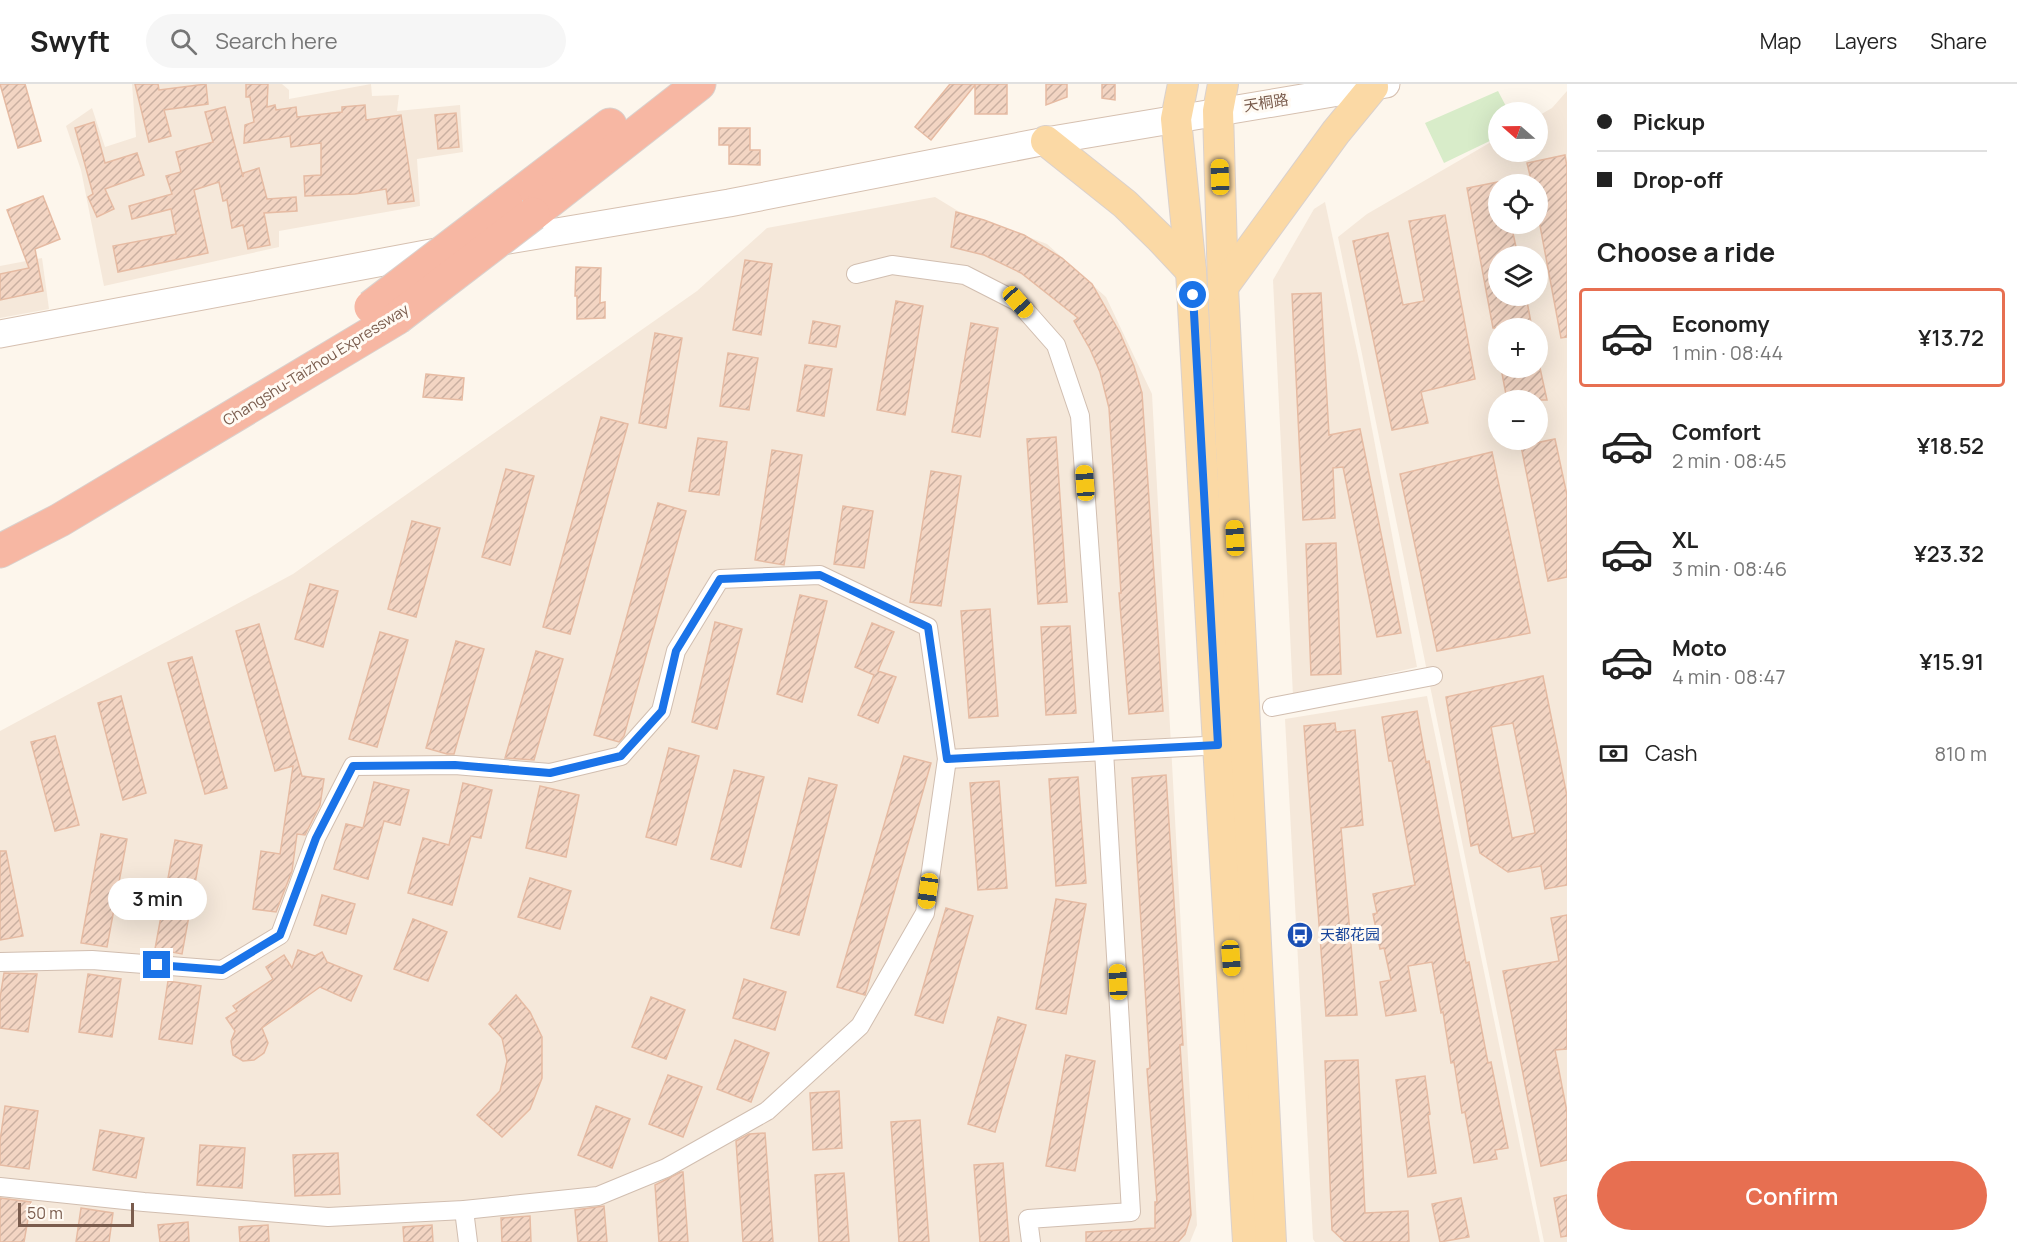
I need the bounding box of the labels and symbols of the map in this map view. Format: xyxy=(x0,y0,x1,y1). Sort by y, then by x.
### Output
street label: 天桐路 xyxy=(1242,89,1290,116)
north arrow xyxy=(1488,102,1548,162)
car xyxy=(1210,159,1230,195)
route start xyxy=(1179,281,1206,308)
car xyxy=(999,283,1037,321)
street label: Changshu-Taizhou Expressway xyxy=(219,299,413,431)
car xyxy=(1075,464,1095,502)
car xyxy=(1225,520,1245,556)
car xyxy=(917,872,939,910)
callout: 3 min xyxy=(108,878,207,920)
bus stop icon: 天都花园 xyxy=(1285,920,1315,950)
place label: 天都花园 xyxy=(1320,924,1380,945)
car xyxy=(1221,939,1241,977)
route end xyxy=(143,951,170,978)
car xyxy=(1108,964,1128,1000)
scale bar xyxy=(18,1200,134,1228)

